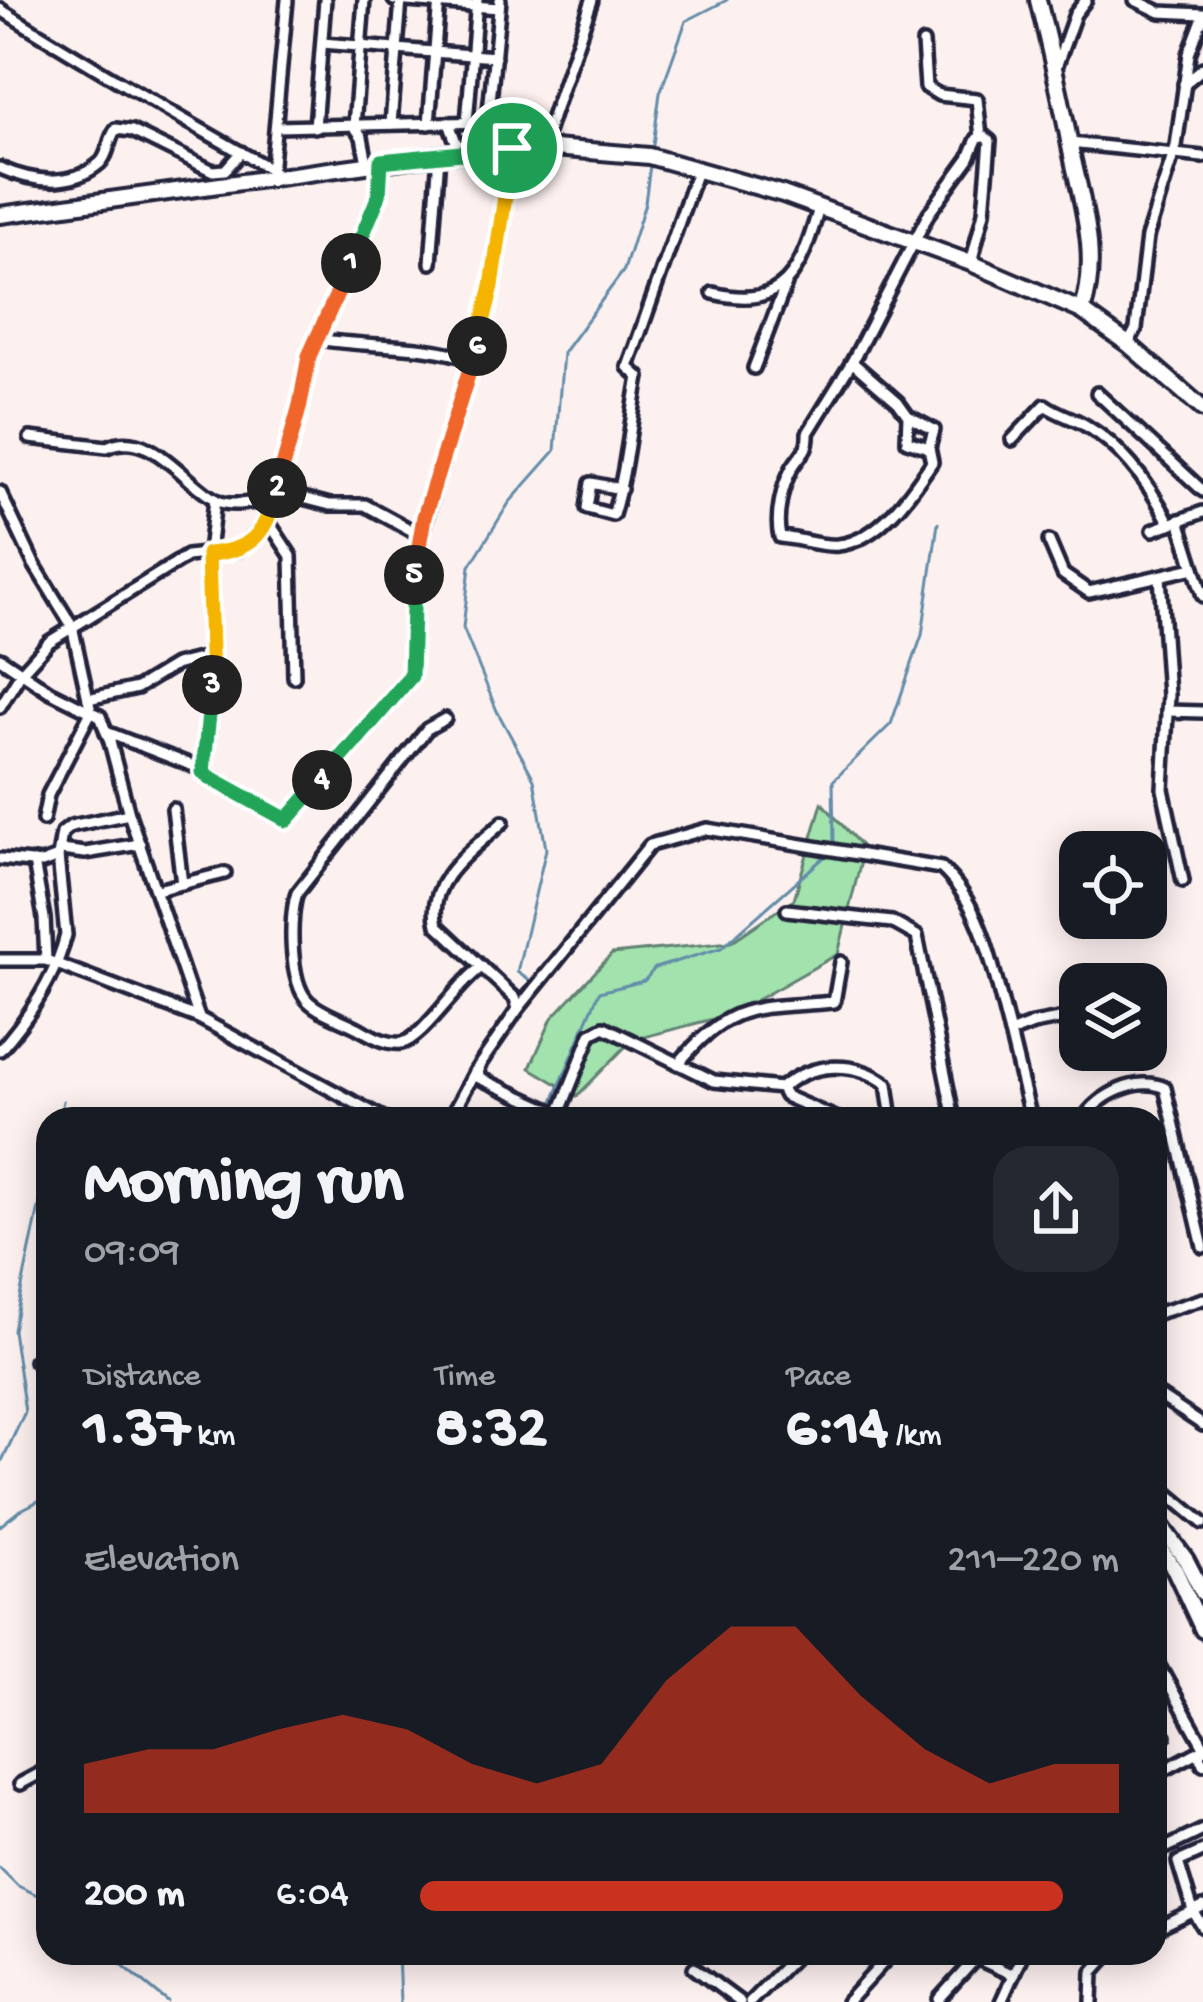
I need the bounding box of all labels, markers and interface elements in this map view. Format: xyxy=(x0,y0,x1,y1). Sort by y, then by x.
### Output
pin xyxy=(461,97,563,199)
icon: arrive xyxy=(479,115,545,181)
pin: 1 xyxy=(321,233,381,293)
text: 1 xyxy=(344,244,358,282)
pin: 6 xyxy=(447,316,507,376)
text: 6 xyxy=(469,327,485,365)
pin: 2 xyxy=(247,458,307,518)
text: 2 xyxy=(269,469,285,507)
pin: 5 xyxy=(384,545,444,605)
text: 5 xyxy=(405,556,423,594)
pin: 3 xyxy=(182,655,242,715)
text: 3 xyxy=(203,666,221,704)
pin: 4 xyxy=(292,750,352,810)
text: 4 xyxy=(314,761,330,799)
map controls xyxy=(1059,831,1167,1071)
button: locate xyxy=(1059,831,1167,939)
button: layers xyxy=(1059,963,1167,1071)
button: share xyxy=(993,1146,1119,1272)
text: Morning run xyxy=(84,1147,403,1225)
text: 09:09 xyxy=(84,1231,180,1277)
text: Distance xyxy=(84,1359,201,1397)
text: Time xyxy=(435,1359,495,1397)
text: Pace xyxy=(786,1359,851,1397)
text: 1.37 xyxy=(84,1397,189,1467)
text: 8:32 xyxy=(435,1397,547,1467)
text: 6:14 xyxy=(786,1397,888,1467)
text: km xyxy=(189,1418,235,1456)
text: /km xyxy=(888,1418,942,1456)
text: Elevation xyxy=(84,1539,239,1585)
text: 211–220 m xyxy=(947,1539,1119,1585)
text: 200 m xyxy=(84,1873,184,1919)
text: 6:04 xyxy=(276,1873,349,1919)

